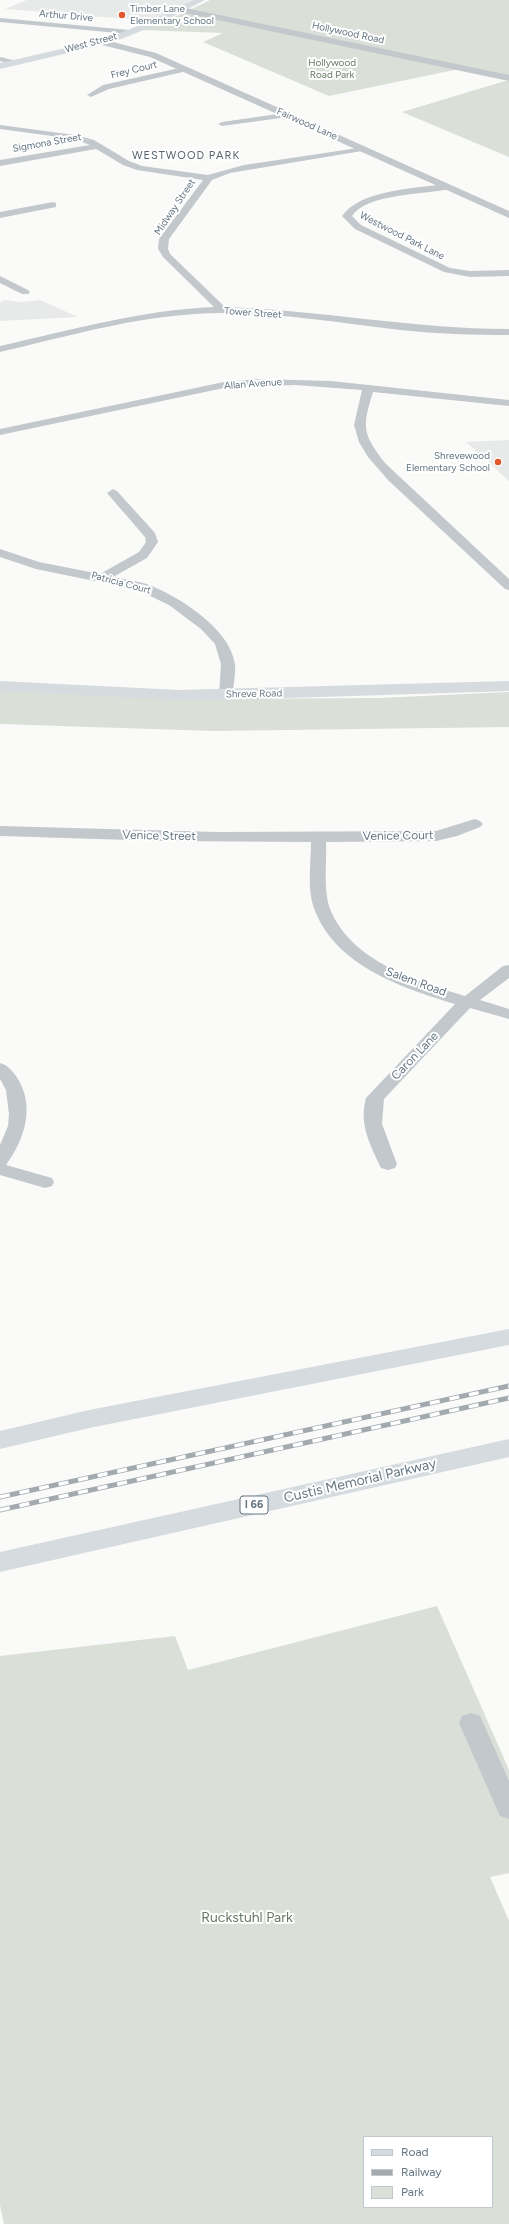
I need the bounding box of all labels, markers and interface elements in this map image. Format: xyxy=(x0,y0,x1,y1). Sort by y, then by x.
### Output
place label: Timber Lane Elementary School xyxy=(130,3,214,26)
street label: Arthur Drive xyxy=(39,8,93,24)
marker: Timber Lane Elementary School xyxy=(117,10,127,20)
street label: Hollywood Road xyxy=(311,19,385,47)
street label: West Street xyxy=(64,30,118,56)
park label: Hollywood Road Park xyxy=(308,57,356,80)
street label: Frey Court xyxy=(109,58,159,82)
street label: Fairwood Lane xyxy=(275,105,339,143)
street label: Sigmona Street xyxy=(12,131,82,155)
district label: WESTWOOD PARK xyxy=(132,149,240,163)
street label: Midway Street xyxy=(152,177,198,237)
street label: Westwood Park Lane xyxy=(358,209,446,263)
street label: Tower Street xyxy=(224,305,282,321)
street label: Allan Avenue xyxy=(224,376,282,392)
place label: Shrevewood Elementary School xyxy=(406,450,490,474)
marker: Shrevewood Elementary School xyxy=(493,457,503,467)
street label: Patricia Court xyxy=(90,569,152,597)
street label: Shreve Road xyxy=(226,688,282,700)
street label: Venice Street xyxy=(122,828,196,844)
street label: Venice Court xyxy=(362,828,434,844)
street label: Salem Road xyxy=(384,964,448,1000)
street label: Caron Lane xyxy=(389,1029,441,1083)
street label: Custis Memorial Parkway xyxy=(282,1455,438,1507)
road number: I 66 xyxy=(240,1496,268,1514)
park label: Ruckstuhl Park xyxy=(201,1910,293,1926)
legend xyxy=(363,2136,493,2208)
text: Road xyxy=(401,2145,429,2159)
text: Railway xyxy=(401,2165,442,2179)
text: Park xyxy=(401,2185,424,2199)

